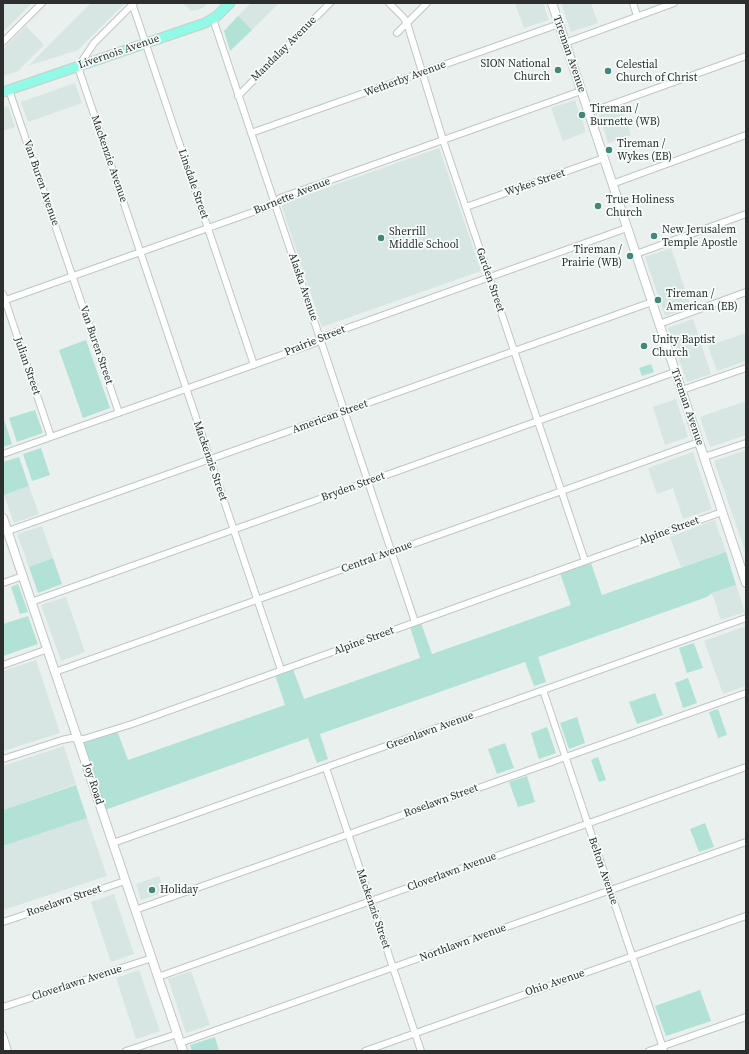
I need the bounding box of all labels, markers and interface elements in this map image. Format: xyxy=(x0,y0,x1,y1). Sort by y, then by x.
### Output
street label: Mandalay Avenue xyxy=(249,14,319,84)
street label: Tireman Avenue xyxy=(550,14,588,94)
street label: Livernois Avenue xyxy=(77,32,161,72)
place label: SION National Church xyxy=(480,57,550,83)
street label: Wetherby Avenue xyxy=(362,58,448,100)
place label: Celestial Church of Christ xyxy=(616,58,697,84)
marker: SION National Church xyxy=(553,65,563,75)
marker: Celestial Church of Christ xyxy=(603,66,613,76)
place label: Tireman / Burnette (WB) xyxy=(590,102,660,128)
marker: Tireman / Burnette (WB) xyxy=(577,110,587,120)
street label: Mackenzie Avenue xyxy=(88,114,130,204)
place label: Tireman / Wykes (EB) xyxy=(617,137,672,163)
street label: Van Buren Avenue xyxy=(20,138,62,228)
marker: Tireman / Wykes (EB) xyxy=(604,145,614,155)
street label: Linsdale Street xyxy=(175,147,211,221)
street label: Wykes Street xyxy=(503,167,567,199)
street label: Burnette Avenue xyxy=(252,175,332,217)
place label: True Holiness Church xyxy=(606,193,674,219)
marker: True Holiness Church xyxy=(593,201,603,211)
place label: New Jerusalem Temple Apostle xyxy=(662,223,738,249)
place label: Sherrill Middle School xyxy=(389,225,459,251)
marker: New Jerusalem Temple Apostle xyxy=(649,231,659,241)
marker: Sherrill Middle School xyxy=(376,233,386,243)
place label: Tireman / Prairie (WB) xyxy=(561,243,622,269)
street label: Garden Street xyxy=(473,246,507,314)
street label: Alaska Avenue xyxy=(285,251,321,323)
marker: Tireman / Prairie (WB) xyxy=(625,251,635,261)
place label: Tireman / American (EB) xyxy=(666,287,738,313)
marker: Tireman / American (EB) xyxy=(653,295,663,305)
street label: Van Buren Street xyxy=(76,304,116,386)
street label: Prairie Street xyxy=(283,323,347,359)
place label: Unity Baptist Church xyxy=(652,333,715,359)
street label: Julian Street xyxy=(11,336,43,396)
marker: Unity Baptist Church xyxy=(639,341,649,351)
street label: Tireman Avenue xyxy=(668,367,706,447)
street label: American Street xyxy=(290,397,370,437)
street label: Mackenzie Street xyxy=(190,419,230,503)
street label: Bryden Street xyxy=(319,469,387,505)
street label: Alpine Street xyxy=(637,514,701,548)
street label: Central Avenue xyxy=(340,538,414,576)
street label: Alpine Street xyxy=(332,624,396,658)
street label: Greenlawn Avenue xyxy=(384,709,476,753)
street label: Joy Road xyxy=(80,762,106,806)
street label: Roselawn Street xyxy=(402,781,480,821)
street label: Belton Avenue xyxy=(585,835,621,907)
street label: Cloverlawn Avenue xyxy=(406,850,498,894)
street label: Mackenzie Street xyxy=(353,867,393,951)
street label: Roselawn Street xyxy=(25,882,103,920)
place label: Holiday xyxy=(160,883,198,897)
marker: Holiday xyxy=(147,885,157,895)
street label: Northlawn Avenue xyxy=(418,921,508,965)
street label: Cloverlawn Avenue xyxy=(30,962,124,1004)
street label: Ohio Avenue xyxy=(523,967,587,999)

